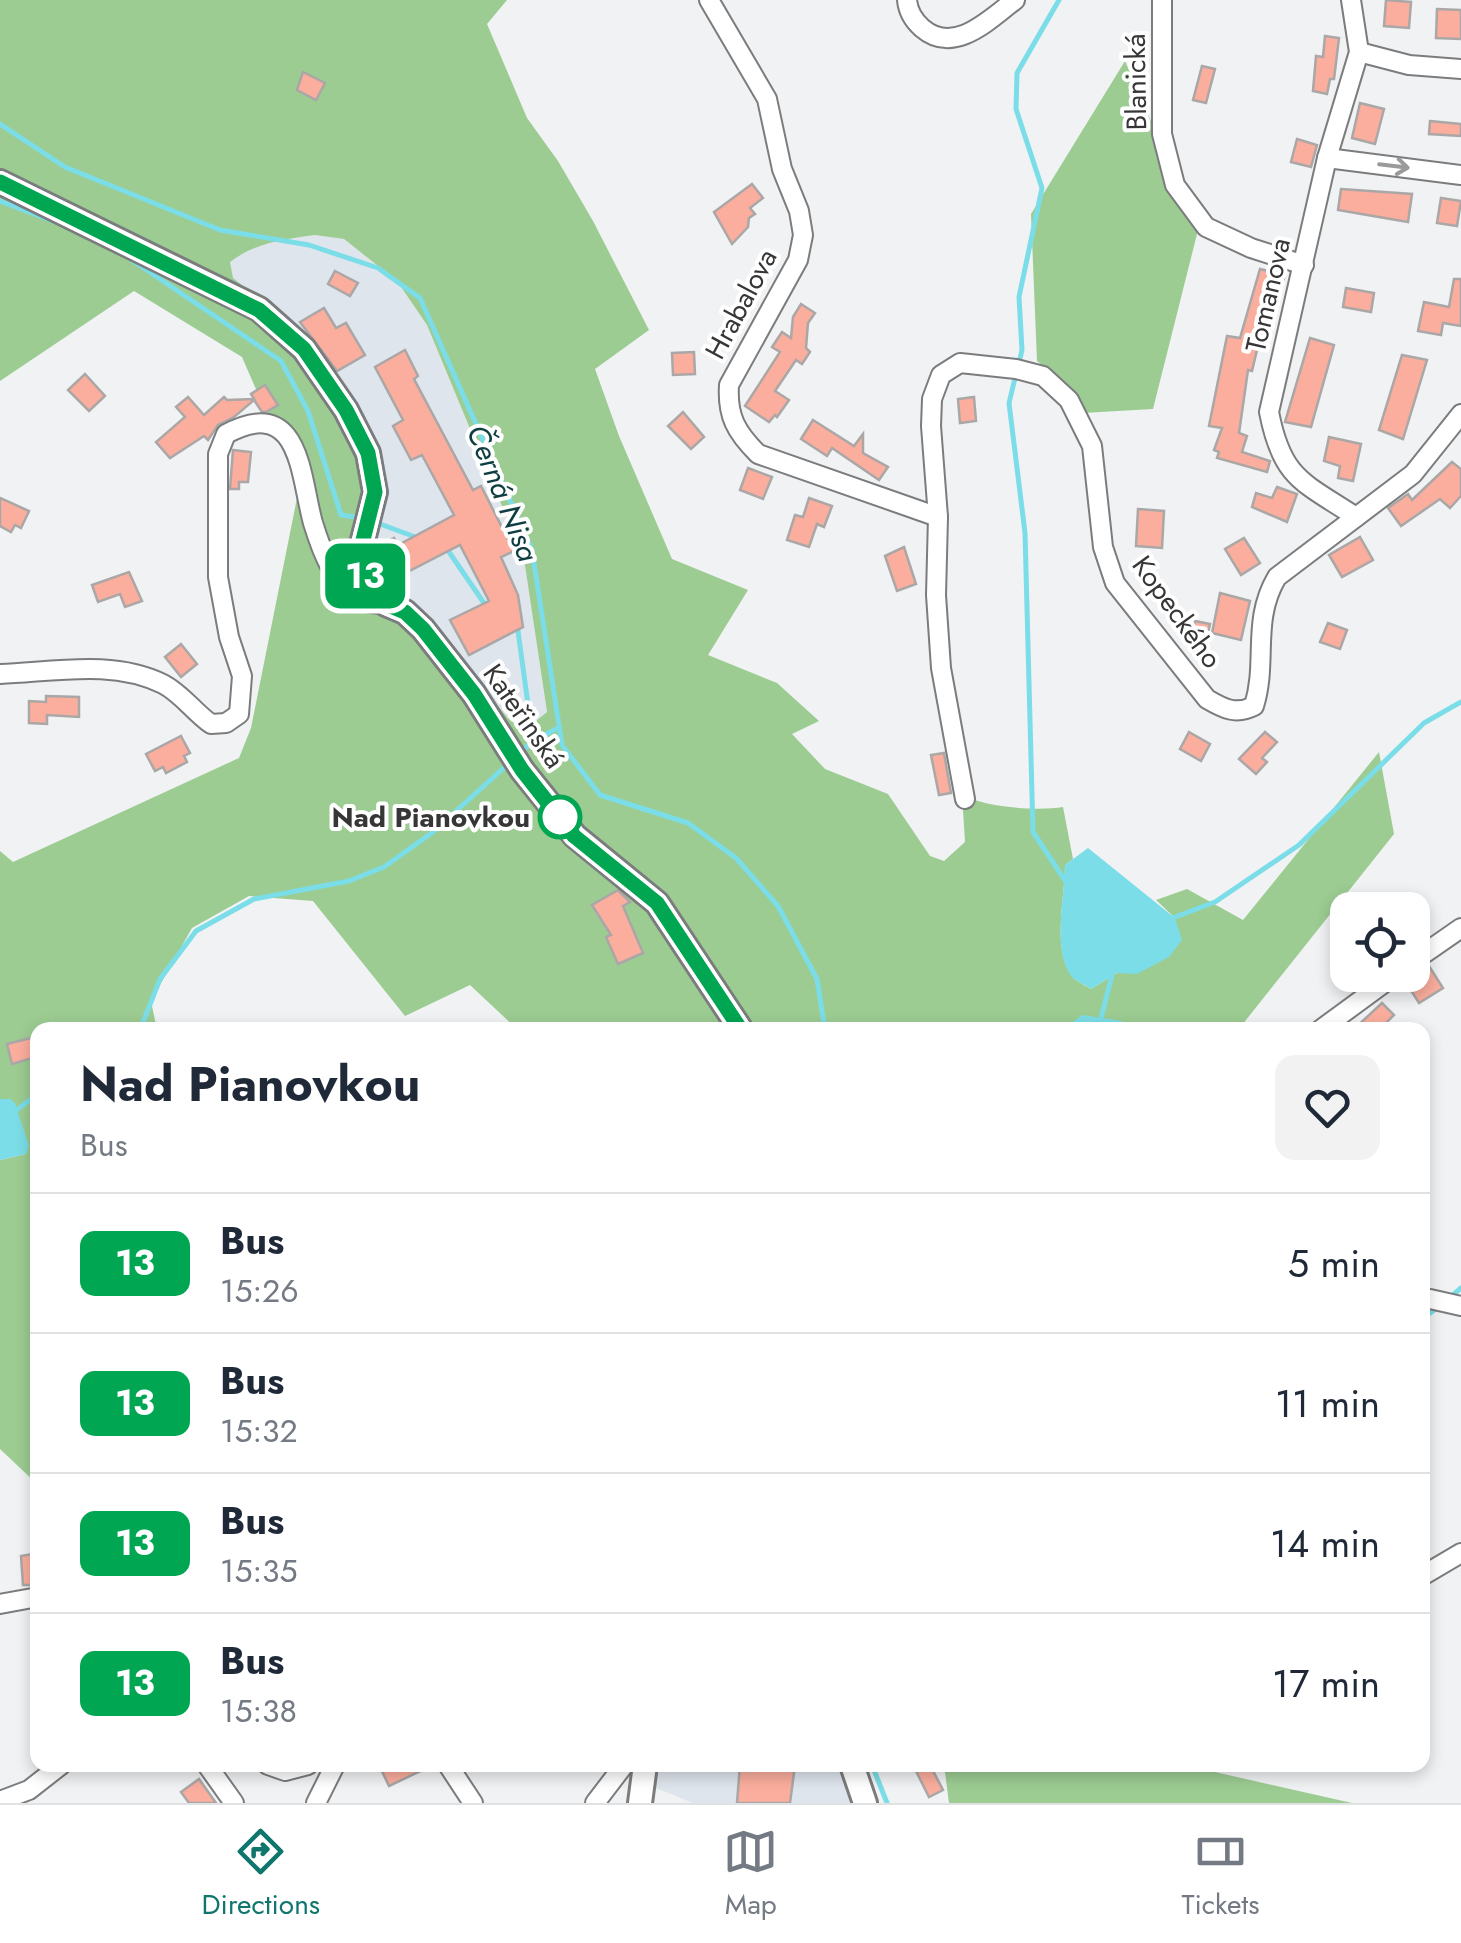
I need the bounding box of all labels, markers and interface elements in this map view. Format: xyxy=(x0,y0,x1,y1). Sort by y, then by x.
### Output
street label: Blanická xyxy=(1115,33,1157,131)
one-way arrow xyxy=(1378,158,1410,176)
street label: Tomanova xyxy=(1235,234,1301,356)
street label: Hrabalova xyxy=(695,242,787,366)
water label: Černá Nisa xyxy=(456,418,550,568)
line badge: 13 xyxy=(320,544,410,608)
street label: Kopeckého xyxy=(1122,547,1232,677)
text: 13 xyxy=(345,551,385,601)
street label: Kateřinská xyxy=(473,655,575,777)
marker: Nad Pianovkou xyxy=(539,796,581,838)
place label: Nad Pianovkou xyxy=(331,797,530,838)
map controls xyxy=(1330,892,1430,992)
button: locate xyxy=(1330,892,1430,992)
text: Nad Pianovkou xyxy=(80,1050,420,1119)
button: heart xyxy=(1275,1055,1380,1160)
text: Bus xyxy=(80,1122,128,1168)
text: Bus xyxy=(220,1213,284,1268)
text: 5 min xyxy=(1288,1236,1380,1291)
text: 13 xyxy=(115,1238,155,1288)
text: 15:26 xyxy=(220,1268,299,1314)
text: Bus xyxy=(220,1353,284,1408)
text: 11 min xyxy=(1275,1376,1380,1431)
text: 13 xyxy=(115,1378,155,1428)
text: 15:32 xyxy=(220,1408,298,1454)
text: Bus xyxy=(220,1493,284,1548)
text: 14 min xyxy=(1270,1516,1380,1571)
text: 13 xyxy=(115,1518,155,1568)
text: 15:35 xyxy=(220,1548,298,1594)
text: Bus xyxy=(220,1633,284,1688)
text: 17 min xyxy=(1272,1656,1380,1711)
text: 13 xyxy=(115,1658,155,1708)
text: 15:38 xyxy=(220,1688,297,1734)
tab: Directions xyxy=(202,1824,320,1925)
tab: Map xyxy=(723,1824,778,1925)
tab: Tickets xyxy=(1181,1824,1259,1925)

